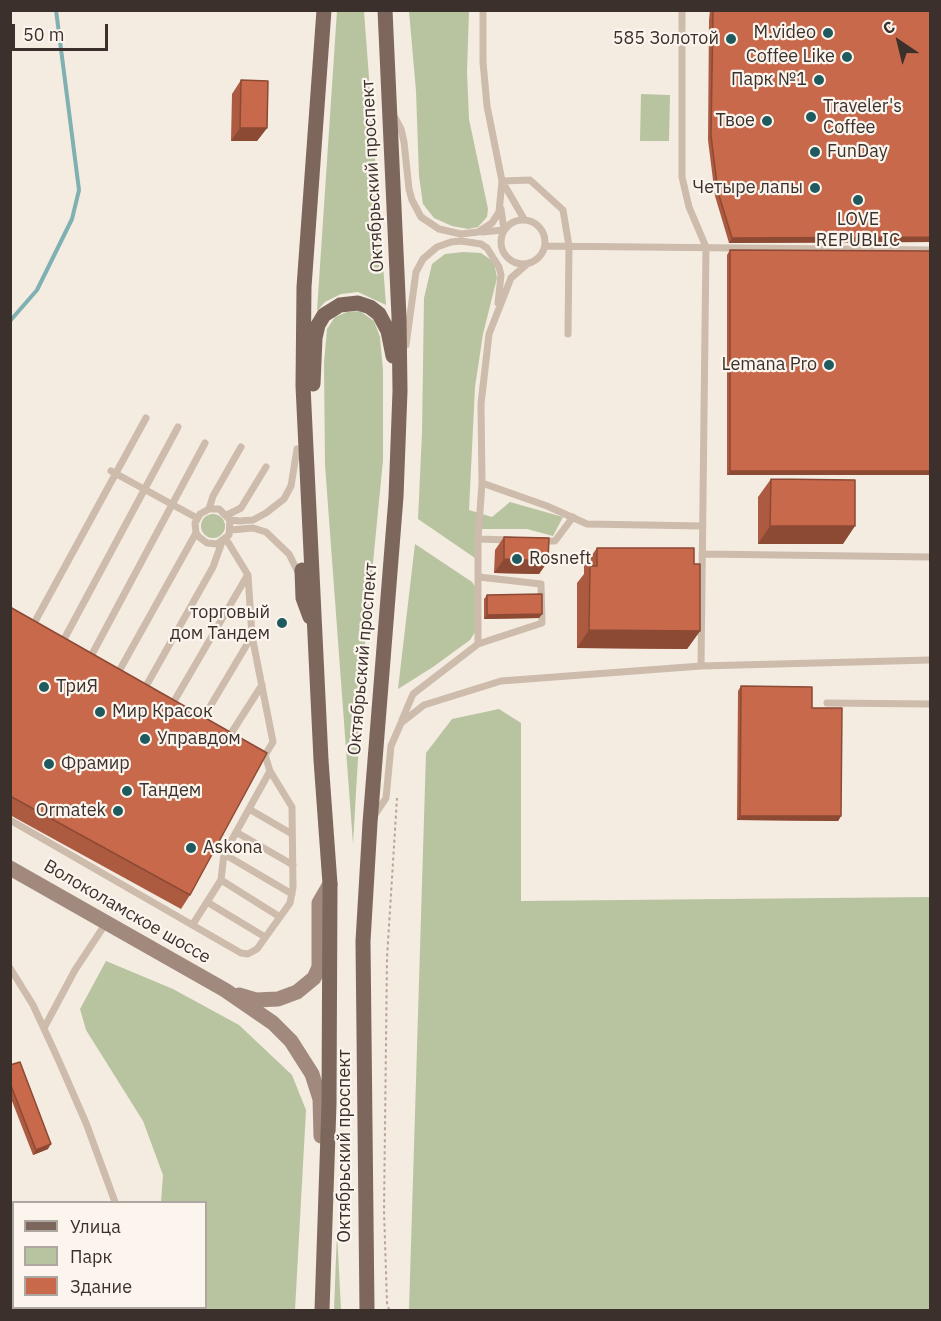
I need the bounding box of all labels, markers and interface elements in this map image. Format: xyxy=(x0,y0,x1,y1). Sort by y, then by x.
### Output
scale bar xyxy=(15,12,111,50)
north arrow xyxy=(869,12,929,72)
text: С xyxy=(879,16,899,38)
place label: M.video xyxy=(754,22,816,44)
text: 50 m xyxy=(23,23,65,46)
marker: M.video xyxy=(821,26,835,40)
place label: 585 Золотой xyxy=(613,28,719,50)
marker: 585 Золотой xyxy=(724,32,738,46)
place label: Coffee Like xyxy=(746,46,835,68)
marker: Coffee Like xyxy=(840,50,854,64)
place label: Парк №1 xyxy=(731,69,807,91)
marker: Парк №1 xyxy=(812,73,826,87)
street label: Октябрьский проспект xyxy=(357,79,389,273)
place label: Traveler's Coffee xyxy=(823,96,902,138)
place label: Твое xyxy=(716,110,755,132)
marker: Traveler's Coffee xyxy=(804,110,818,124)
marker: Твое xyxy=(760,114,774,128)
place label: FunDay xyxy=(827,141,888,163)
marker: FunDay xyxy=(808,145,822,159)
place label: Четыре лапы xyxy=(693,177,803,199)
marker: Четыре лапы xyxy=(808,181,822,195)
marker: LOVE REPUBLIC xyxy=(851,193,865,207)
place label: LOVE REPUBLIC xyxy=(816,209,900,252)
place label: Lemana Pro xyxy=(722,354,817,376)
marker: Lemana Pro xyxy=(822,358,836,372)
place label: Rosneft xyxy=(529,548,591,570)
marker: Rosneft xyxy=(510,552,524,566)
street label: Октябрьский проспект xyxy=(344,562,382,756)
place label: торговый дом Тандем xyxy=(170,602,270,644)
marker: торговый дом Тандем xyxy=(275,616,289,630)
place label: ТриЯ xyxy=(56,676,98,698)
marker: ТриЯ xyxy=(37,680,51,694)
place label: Мир Красок xyxy=(112,701,213,723)
marker: Мир Красок xyxy=(93,705,107,719)
place label: Управдом xyxy=(157,728,241,750)
marker: Управдом xyxy=(138,732,152,746)
place label: Фрамир xyxy=(61,753,130,775)
marker: Фрамир xyxy=(42,757,56,771)
place label: Тандем xyxy=(139,780,201,802)
marker: Тандем xyxy=(120,784,134,798)
place label: Ormatek xyxy=(36,800,106,822)
marker: Ormatek xyxy=(111,804,125,818)
place label: Askona xyxy=(203,837,262,859)
marker: Askona xyxy=(184,841,198,855)
street label: Волоколамское шоссе xyxy=(40,855,214,969)
street label: Октябрьский проспект xyxy=(334,1049,356,1243)
legend xyxy=(12,1201,207,1309)
text: Улица xyxy=(70,1215,121,1238)
text: Парк xyxy=(70,1245,112,1268)
text: Здание xyxy=(70,1275,132,1298)

